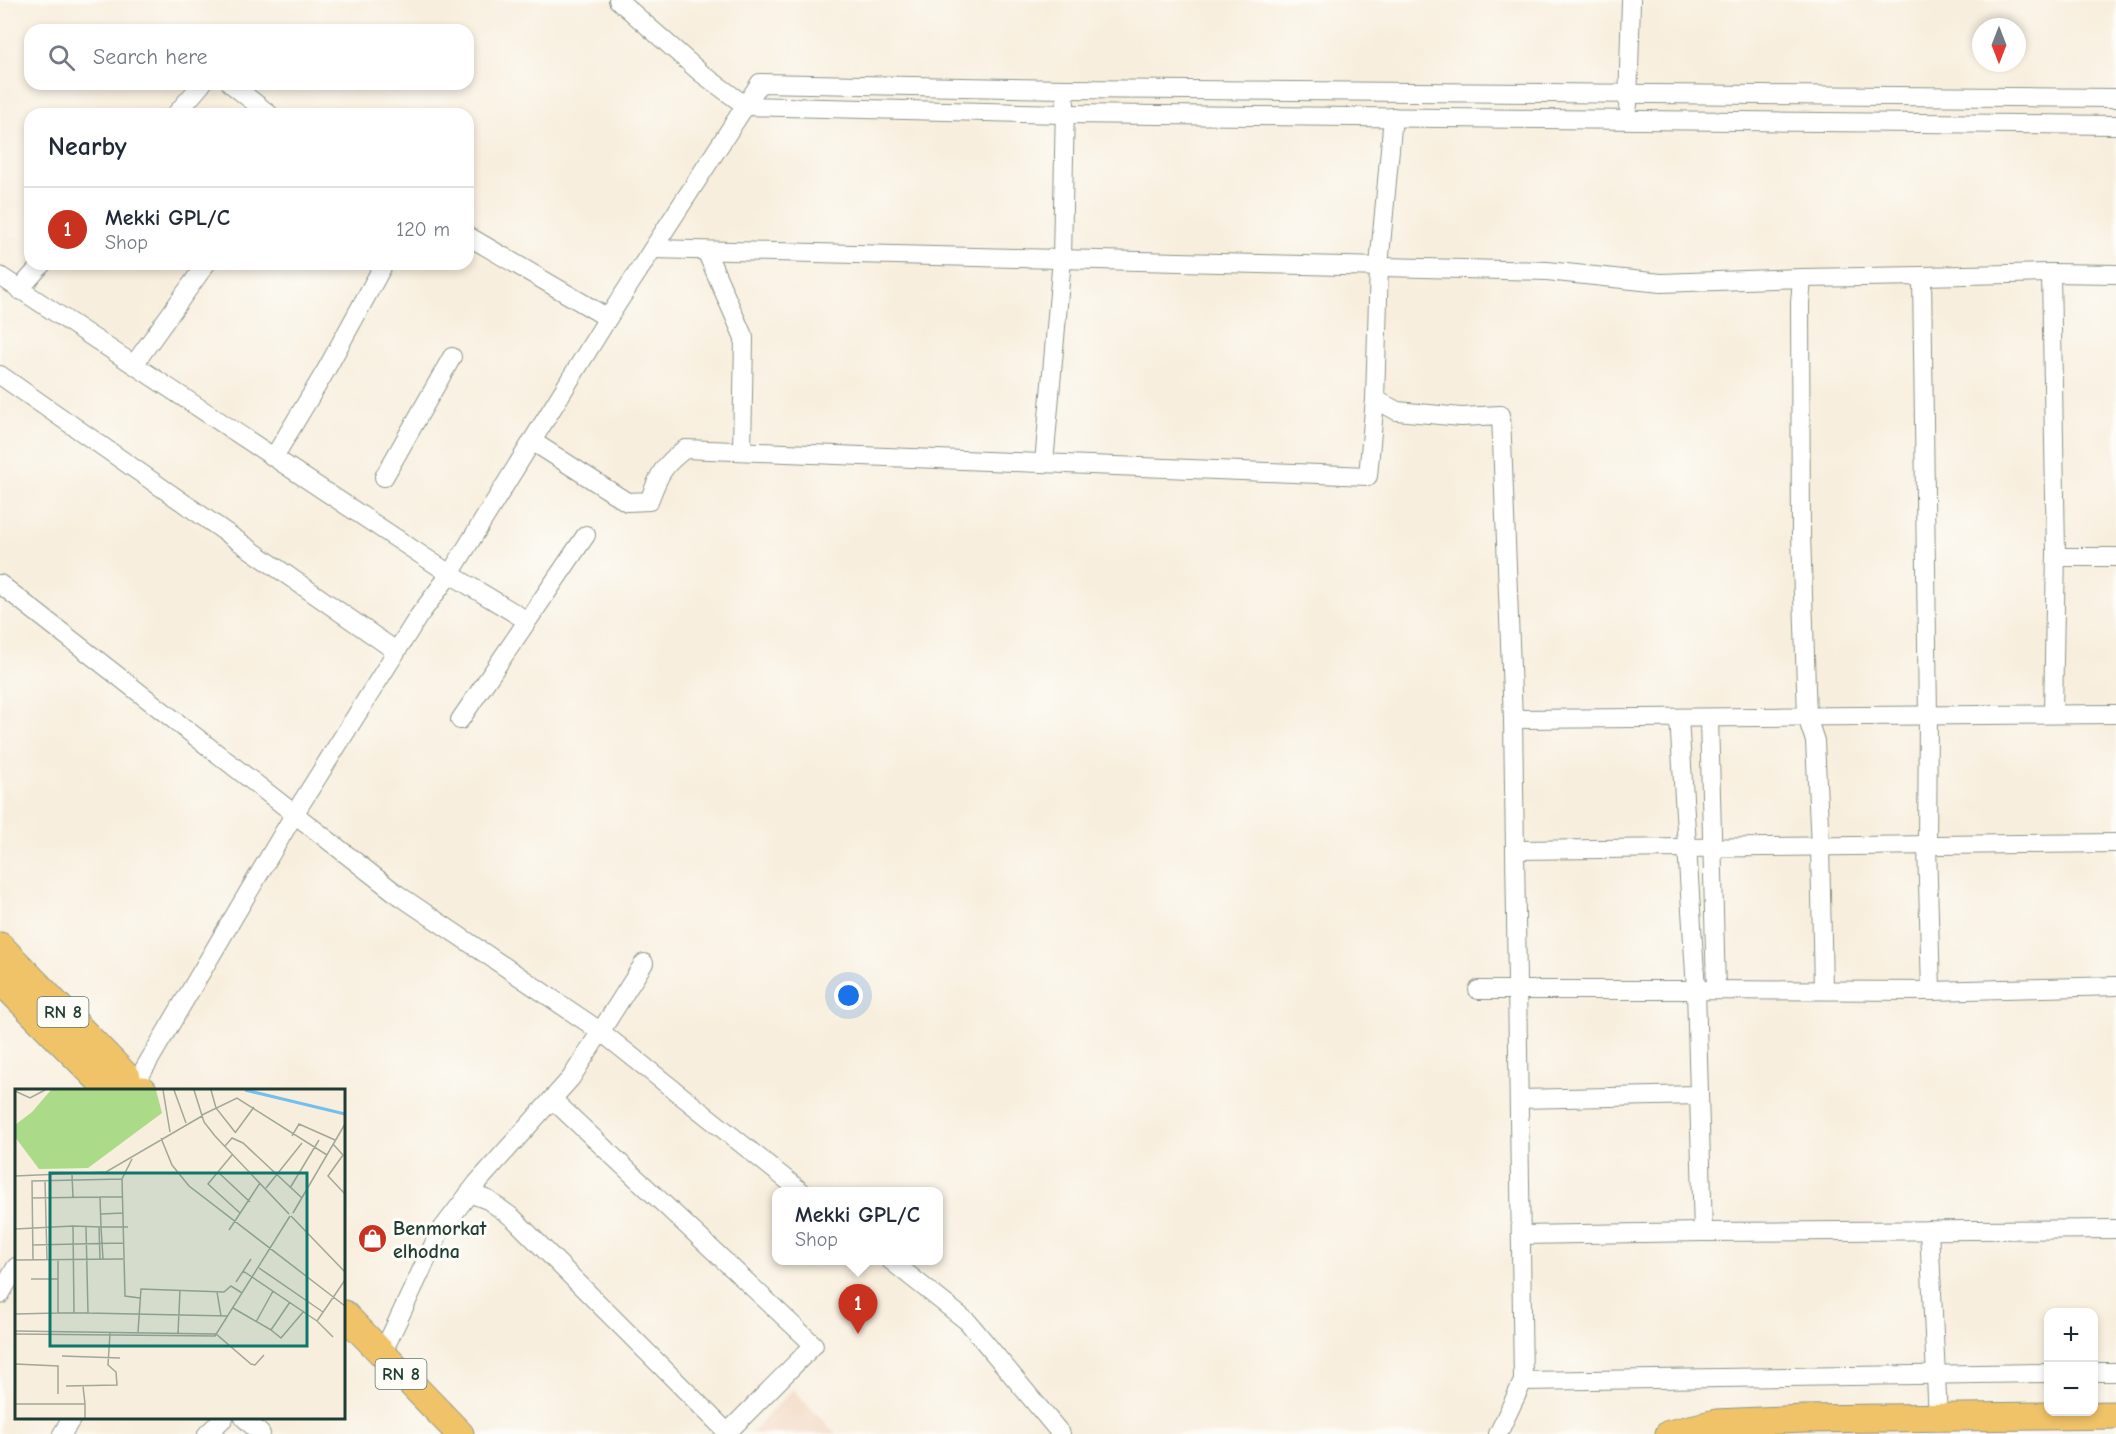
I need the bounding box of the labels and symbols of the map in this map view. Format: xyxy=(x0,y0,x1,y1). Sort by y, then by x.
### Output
north arrow xyxy=(1972,18,2026,72)
your location xyxy=(834,981,863,1010)
road number: RN 8 xyxy=(38,997,88,1027)
inset map xyxy=(15,1089,345,1419)
place label: Benmorkat elhodna xyxy=(393,1217,487,1263)
shop icon: Benmorkat elhodna xyxy=(356,1223,388,1255)
pin: 1 xyxy=(838,1284,878,1334)
road number: RN 8 xyxy=(376,1359,426,1389)

